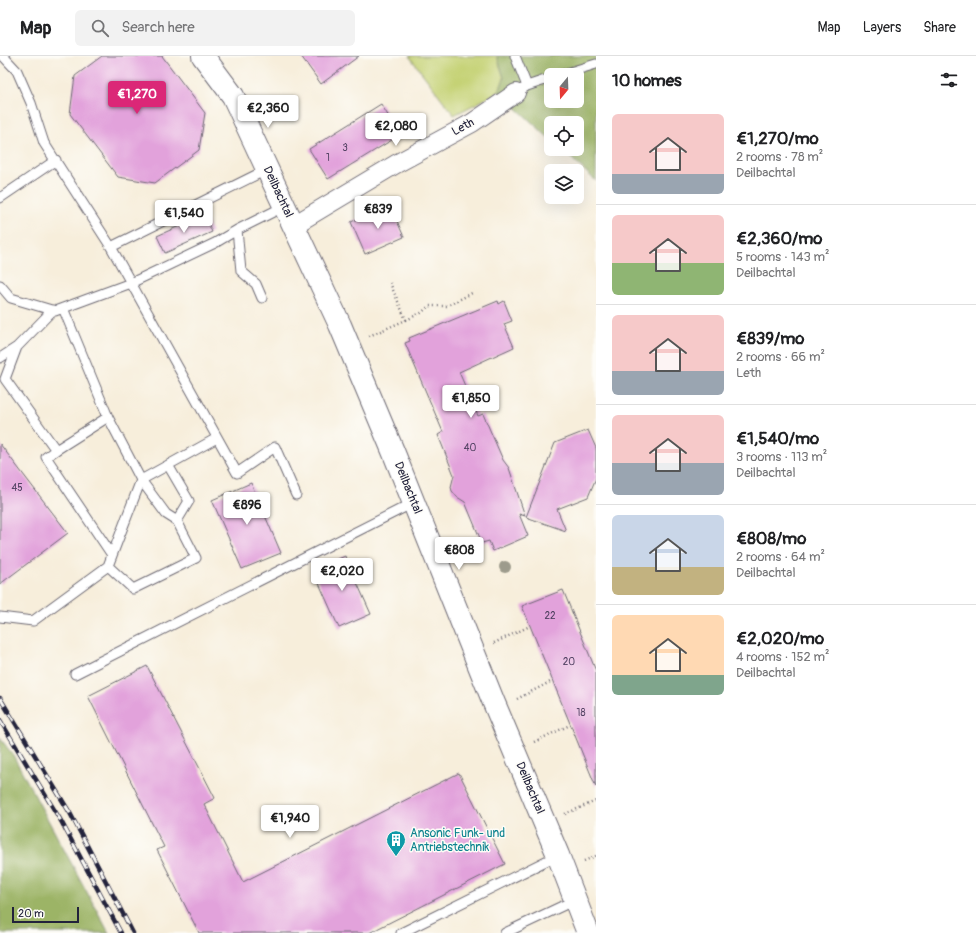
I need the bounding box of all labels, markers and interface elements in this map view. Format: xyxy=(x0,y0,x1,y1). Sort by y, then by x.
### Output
search box xyxy=(75,10,355,46)
text: Map xyxy=(20,16,51,40)
icon: search xyxy=(89,17,111,39)
text: Search here xyxy=(121,18,195,37)
text: Map xyxy=(818,19,841,36)
text: Layers xyxy=(863,19,901,36)
text: Share xyxy=(923,19,956,36)
north arrow xyxy=(544,68,584,108)
map controls xyxy=(544,68,584,204)
icon: filters xyxy=(938,69,960,91)
text: 10 homes xyxy=(612,70,682,91)
pin: €1,270 xyxy=(104,81,170,115)
text: €1,270 xyxy=(117,86,157,102)
pin: €2,360 xyxy=(235,95,301,129)
text: €2,360 xyxy=(247,100,289,116)
pin: €2,080 xyxy=(363,113,429,147)
street label: Leth xyxy=(449,115,477,139)
button: locate xyxy=(544,116,584,156)
text: €2,080 xyxy=(374,118,418,134)
text: €1,270/mo xyxy=(736,128,819,149)
icon: home xyxy=(644,130,692,178)
house number: 3 xyxy=(342,142,348,154)
text: 2 rooms · 78 m² xyxy=(736,149,823,165)
house number: 1 xyxy=(326,152,330,164)
street label: Deilbachtal xyxy=(260,164,296,220)
button: layers xyxy=(544,164,584,204)
text: Deilbachtal xyxy=(736,165,795,181)
pin: €839 xyxy=(354,196,402,230)
pin: €1,540 xyxy=(151,200,217,234)
text: €839 xyxy=(363,201,393,217)
text: €1,540 xyxy=(164,205,204,221)
text: €2,360/mo xyxy=(736,228,822,249)
icon: home xyxy=(644,231,692,279)
text: 5 rooms · 143 m² xyxy=(736,249,830,265)
text: Deilbachtal xyxy=(736,265,795,281)
text: €839/mo xyxy=(736,328,804,349)
icon: home xyxy=(644,331,692,379)
text: 2 rooms · 66 m² xyxy=(736,349,825,365)
text: Leth xyxy=(736,365,761,381)
pin: €1,850 xyxy=(438,385,504,419)
text: €1,850 xyxy=(451,390,491,406)
text: €1,540/mo xyxy=(736,428,819,449)
icon: home xyxy=(644,431,692,479)
house number: 40 xyxy=(464,442,476,454)
text: 3 rooms · 113 m² xyxy=(736,449,827,465)
street label: Deilbachtal xyxy=(391,460,425,516)
text: Deilbachtal xyxy=(736,465,795,481)
house number: 45 xyxy=(11,482,23,494)
pin: €896 xyxy=(223,492,271,526)
text: €896 xyxy=(232,497,262,513)
text: €808/mo xyxy=(736,528,806,549)
icon: home xyxy=(644,531,692,579)
pin: €808 xyxy=(435,537,483,571)
text: €808 xyxy=(444,542,474,558)
text: 2 rooms · 64 m² xyxy=(736,549,825,565)
pin: €2,020 xyxy=(309,558,375,592)
text: €2,020 xyxy=(320,563,364,579)
text: Deilbachtal xyxy=(736,565,795,581)
house number: 22 xyxy=(544,610,556,622)
text: €2,020/mo xyxy=(736,628,824,649)
icon: home xyxy=(644,631,692,679)
text: 4 rooms · 152 m² xyxy=(736,649,830,665)
house number: 20 xyxy=(563,656,575,668)
text: Deilbachtal xyxy=(736,665,795,681)
house number: 18 xyxy=(577,707,585,719)
street label: Deilbachtal xyxy=(512,760,548,816)
pin: €1,940 xyxy=(257,805,323,839)
text: €1,940 xyxy=(270,810,310,826)
place label: Ansonic Funk- und Antriebstechnik xyxy=(410,826,505,855)
building icon: Ansonic Funk- und Antriebstechnik xyxy=(385,829,407,857)
scale bar xyxy=(12,905,79,924)
text: 20 m xyxy=(18,907,44,920)

